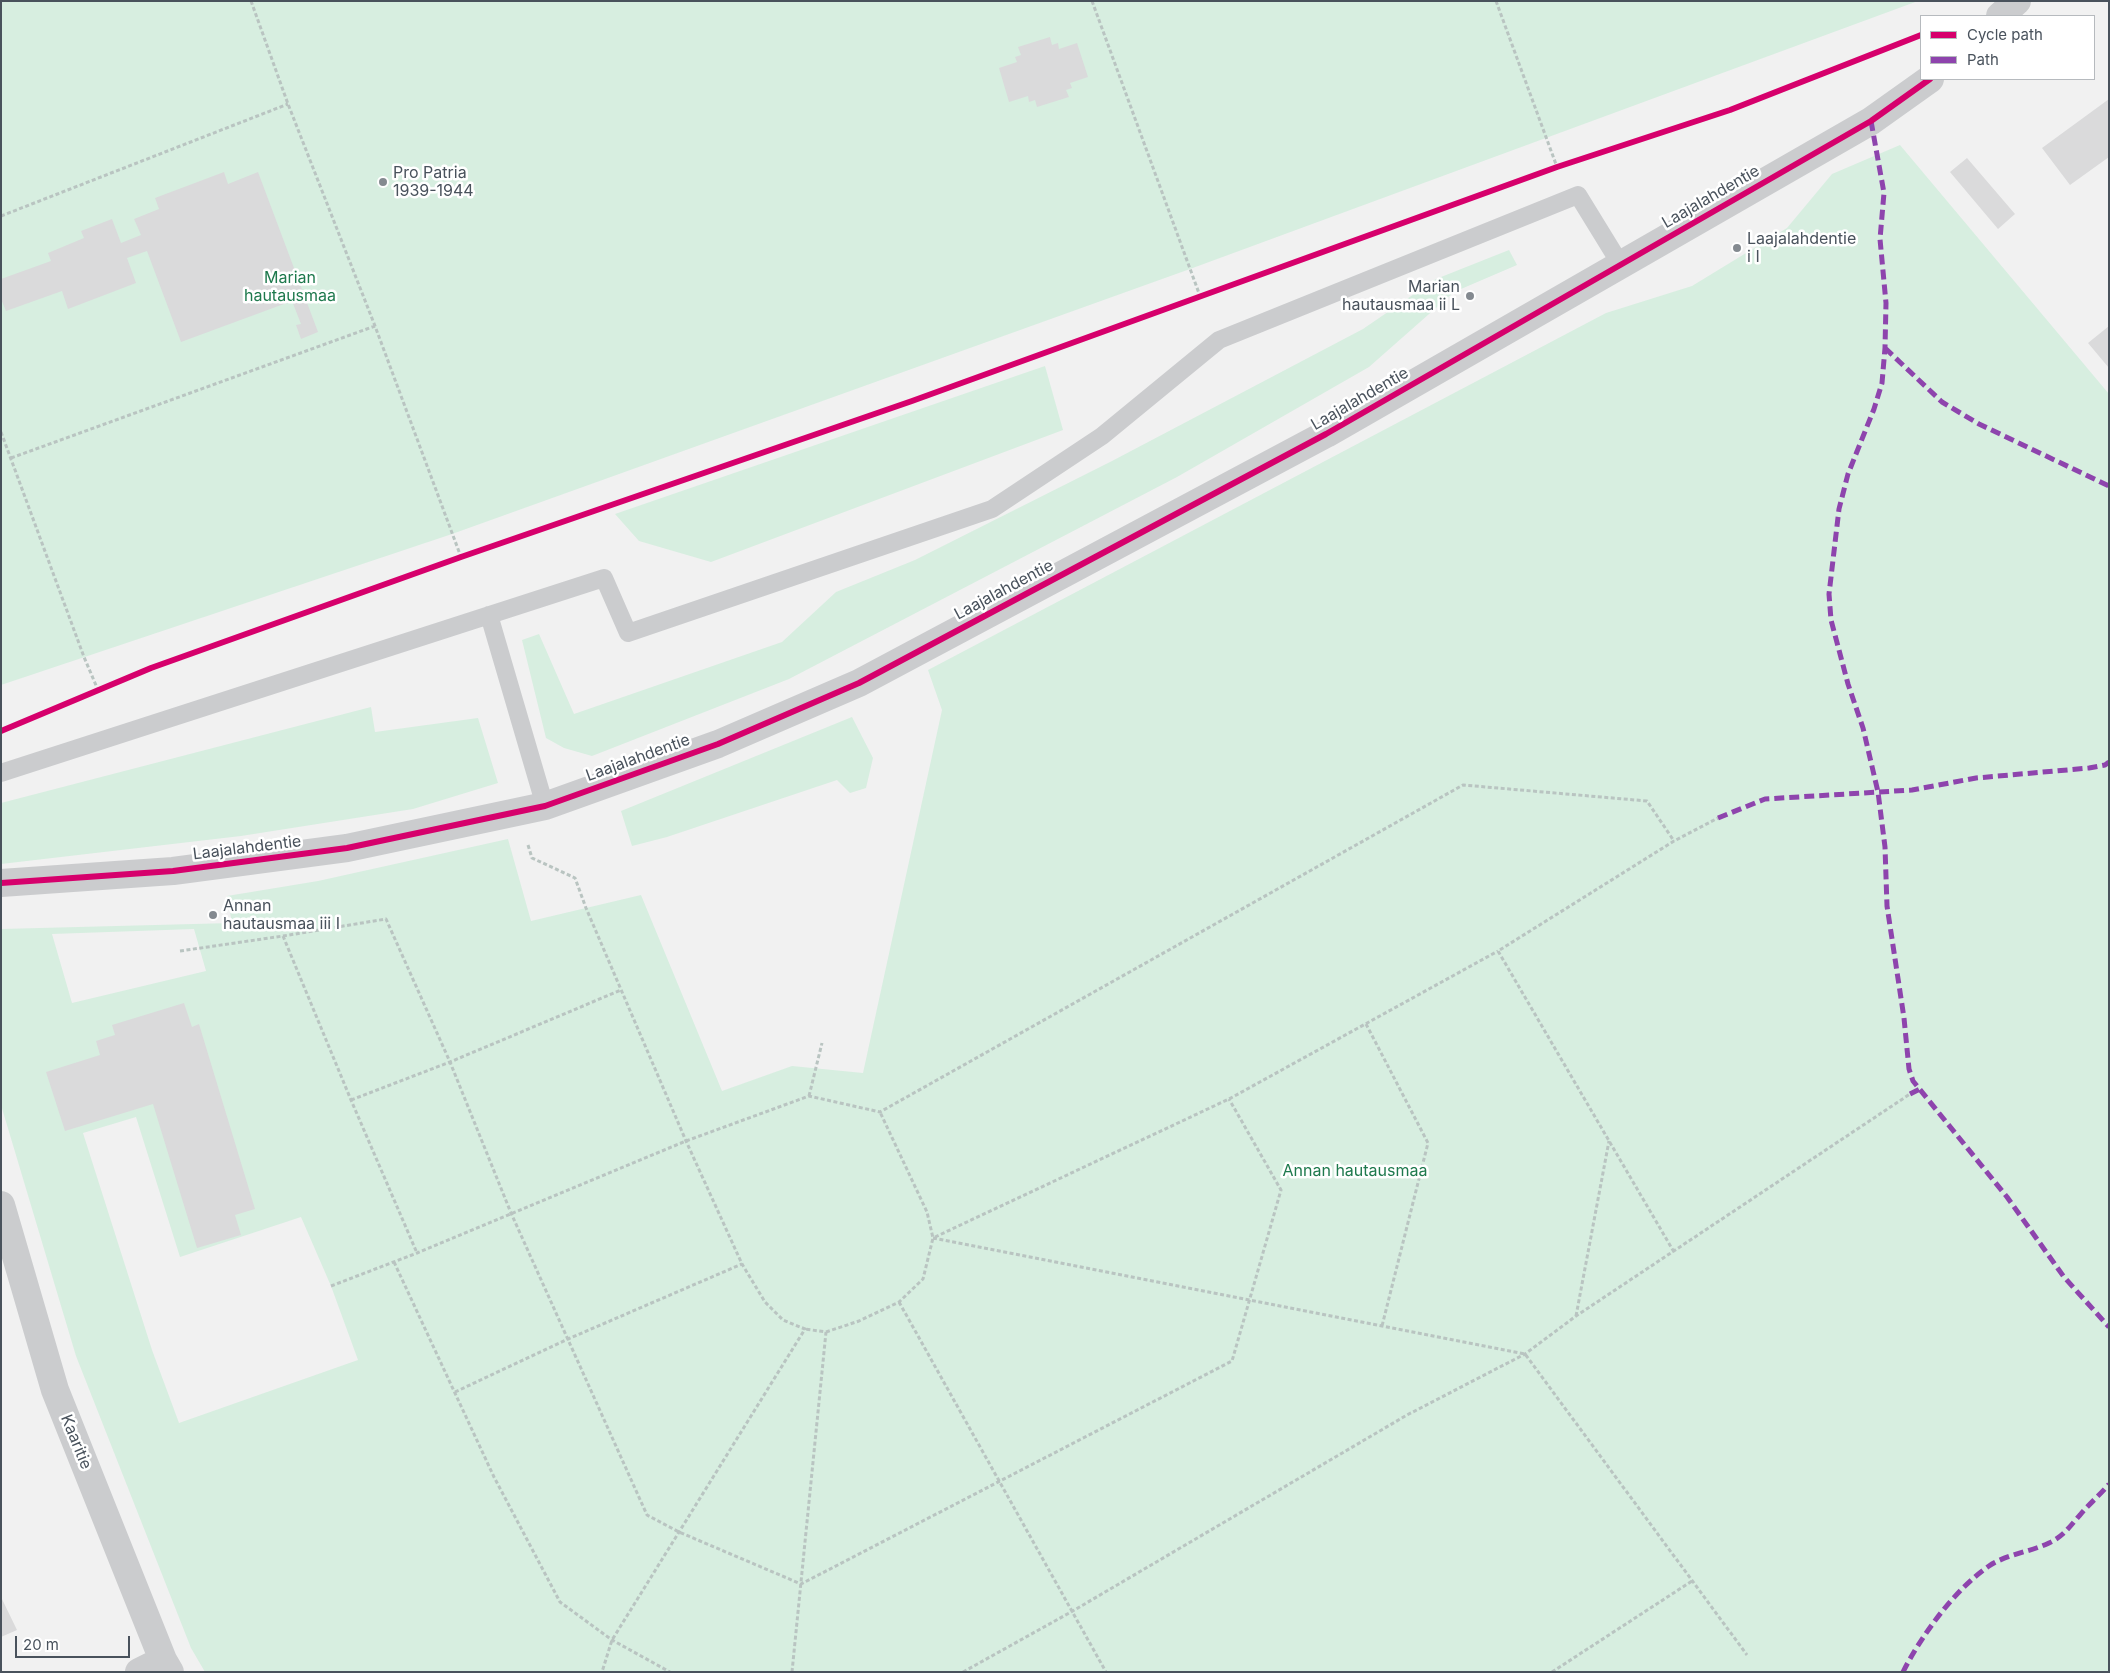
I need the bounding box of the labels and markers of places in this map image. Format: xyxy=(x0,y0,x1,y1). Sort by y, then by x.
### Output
place label: Pro Patria 1939-1944 xyxy=(393,163,474,201)
marker: Pro Patria 1939-1944 xyxy=(377,176,389,188)
place label: Laajalahdentie i I xyxy=(1747,229,1856,267)
marker: Laajalahdentie i I xyxy=(1731,242,1743,254)
place label: Marian hautausmaa ii L xyxy=(1342,277,1460,315)
marker: Marian hautausmaa ii L xyxy=(1464,290,1476,302)
place label: Annan hautausmaa iii I xyxy=(223,896,340,934)
marker: Annan hautausmaa iii I xyxy=(207,909,219,921)

